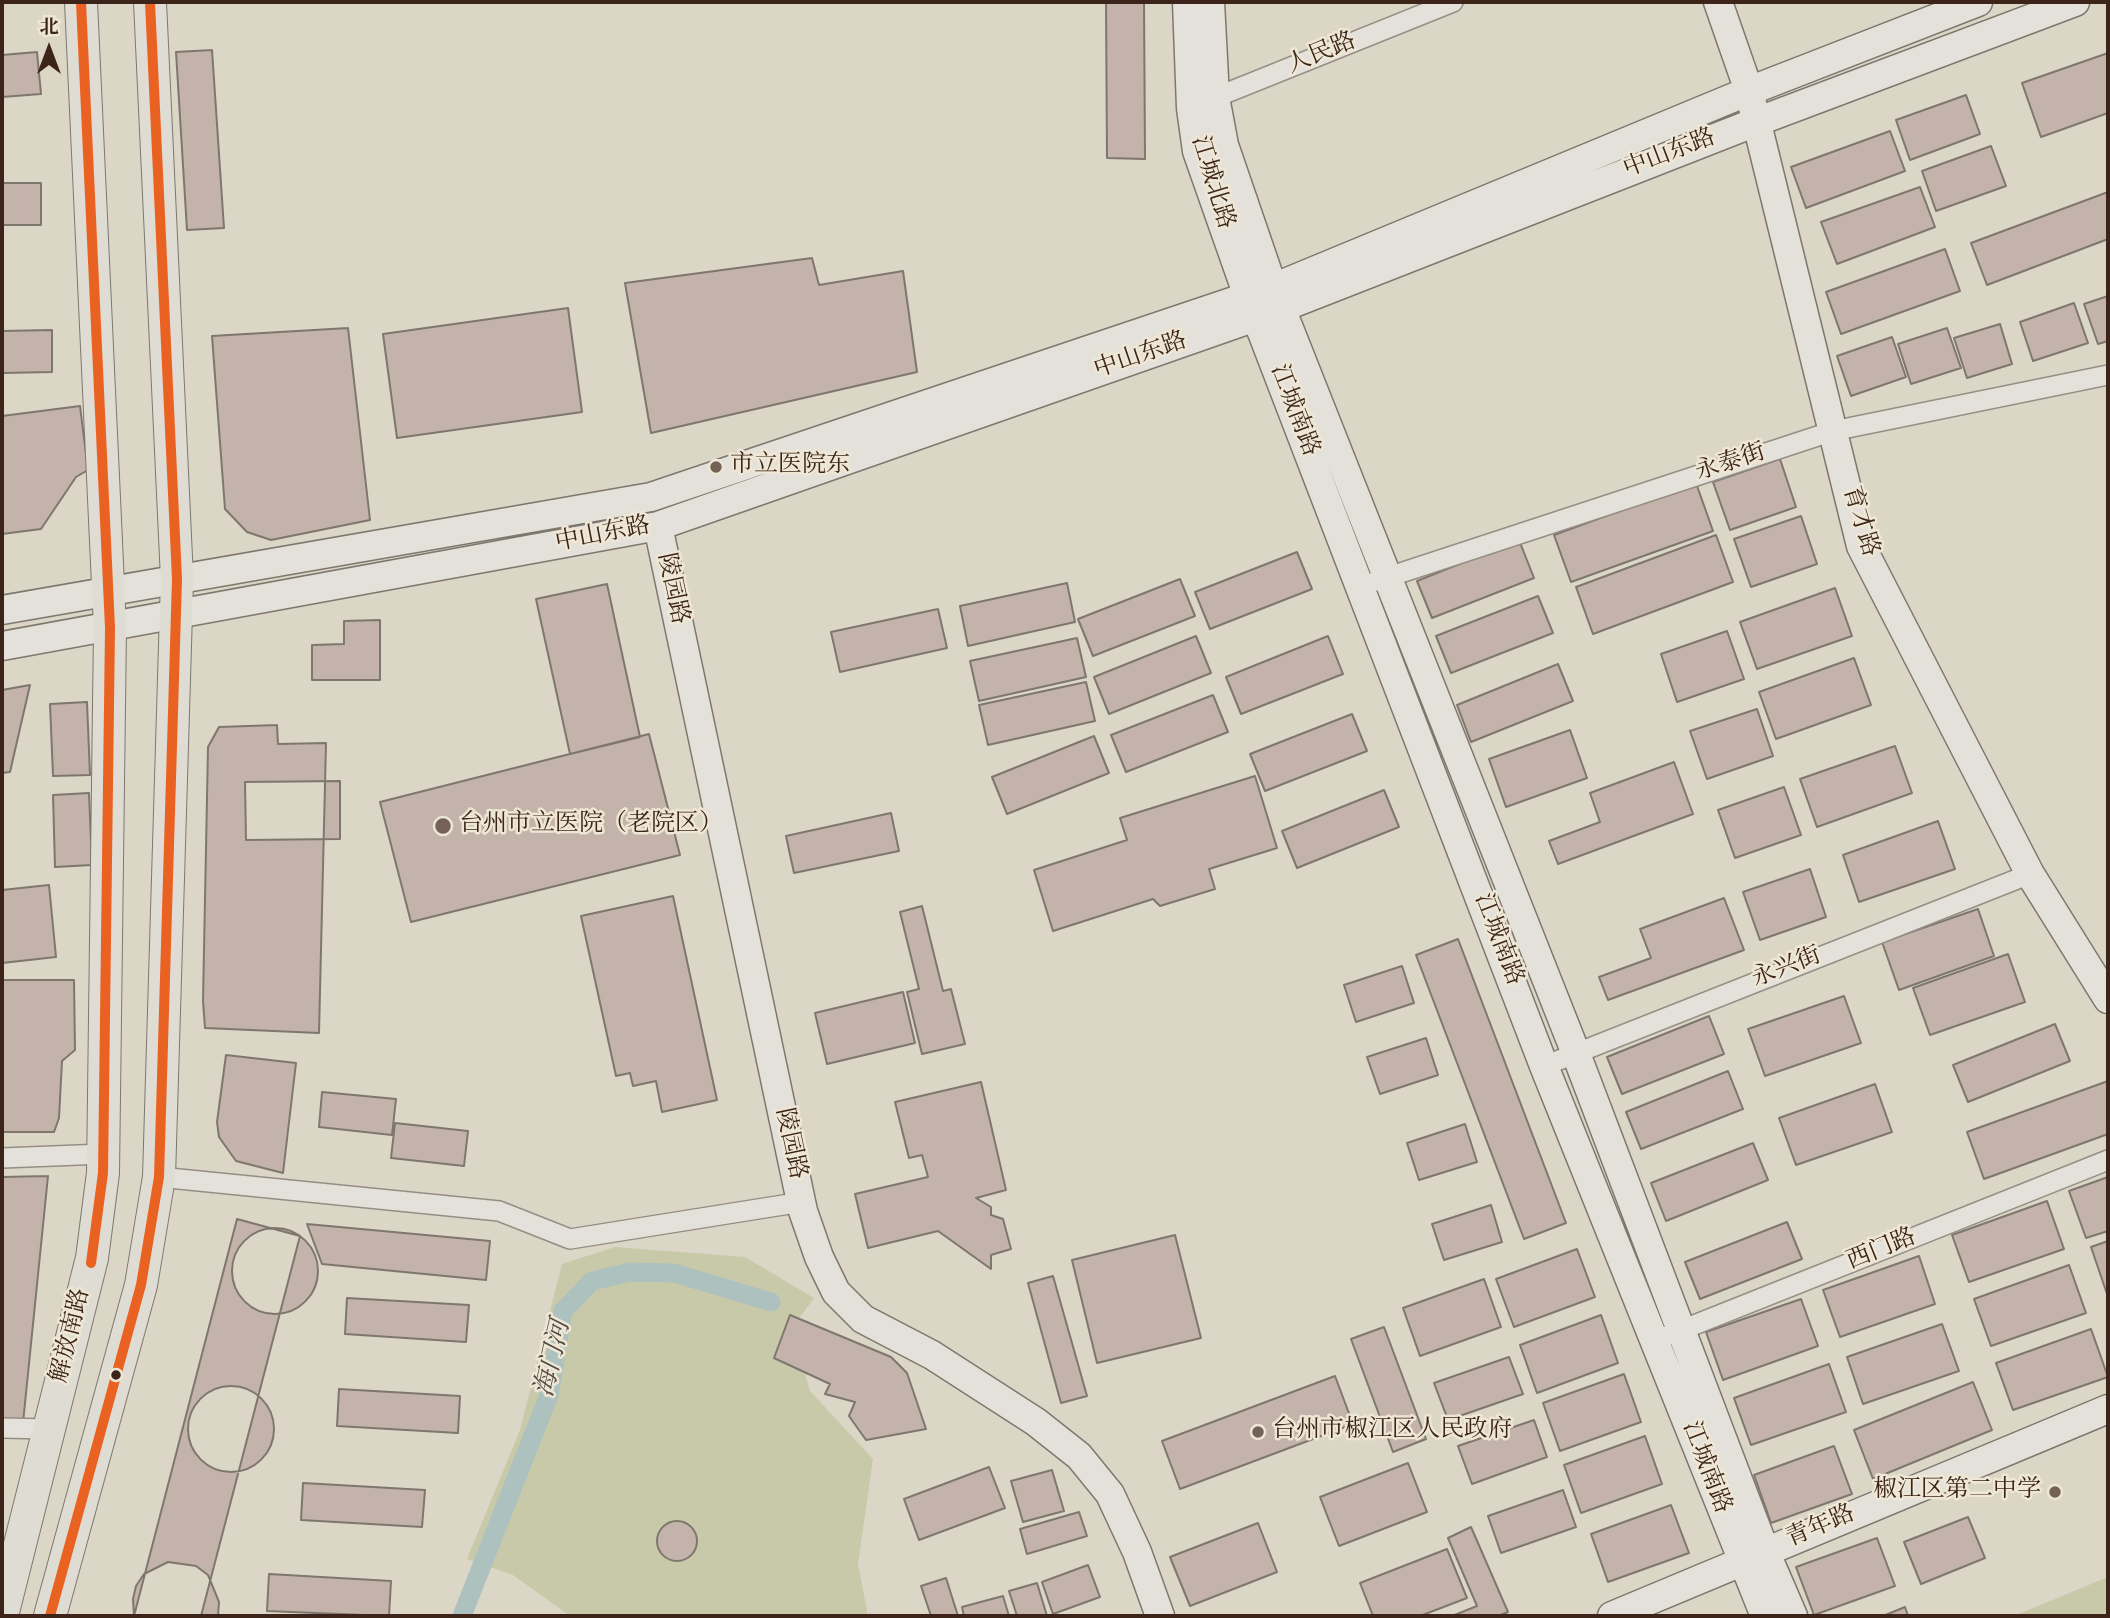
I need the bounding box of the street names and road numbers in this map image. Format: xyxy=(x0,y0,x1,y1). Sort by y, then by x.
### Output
street label: 人民路 xyxy=(1283,28,1361,82)
street label: 中山东路 xyxy=(1620,124,1720,186)
street label: 江城北路 xyxy=(1183,133,1239,233)
street label: 中山东路 xyxy=(1091,328,1191,386)
street label: 江城南路 xyxy=(1262,361,1324,461)
street label: 永泰街 xyxy=(1692,439,1770,489)
street label: 育才路 xyxy=(1835,483,1883,561)
street label: 中山东路 xyxy=(553,513,653,559)
street label: 陵园路 xyxy=(649,551,693,627)
street label: 江城南路 xyxy=(1466,890,1528,990)
street label: 永兴街 xyxy=(1748,943,1826,995)
street label: 陵园路 xyxy=(767,1106,811,1182)
street label: 西门路 xyxy=(1843,1224,1921,1278)
street label: 解放南路 xyxy=(46,1286,98,1386)
street label: 江城南路 xyxy=(1674,1418,1736,1518)
street label: 青年路 xyxy=(1782,1501,1860,1555)

